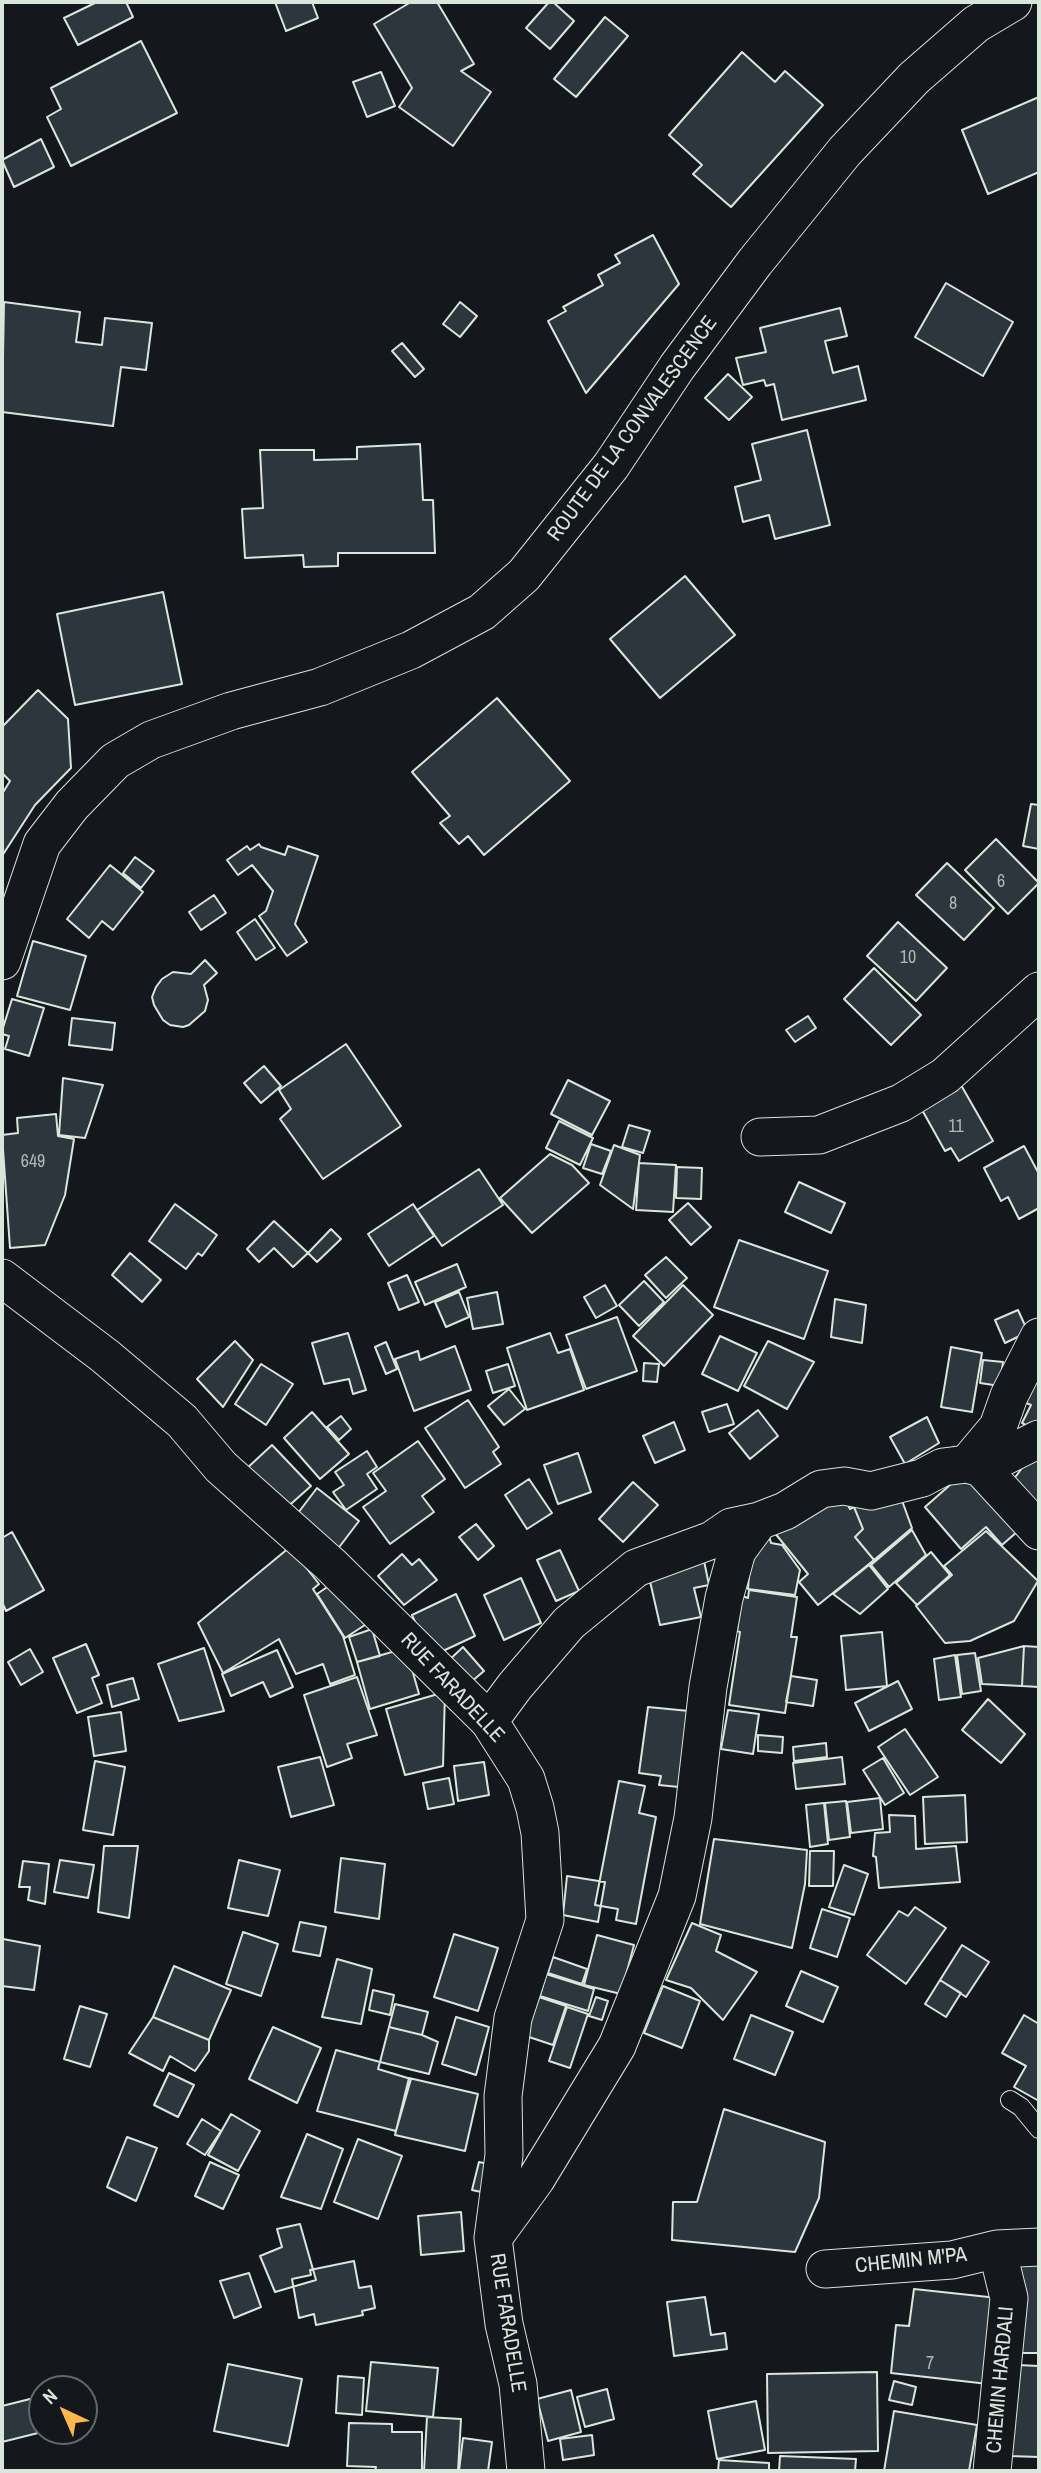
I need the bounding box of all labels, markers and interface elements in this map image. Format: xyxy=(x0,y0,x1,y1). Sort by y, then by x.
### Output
street label: ROUTE DE LA CONVALESCENCE xyxy=(543,311,723,547)
house number: 6 xyxy=(997,871,1005,893)
house number: 8 xyxy=(949,893,957,915)
house number: 10 xyxy=(900,947,916,969)
house number: 11 xyxy=(948,1116,964,1138)
house number: 649 xyxy=(21,1151,45,1173)
street label: RUE FARADELLE xyxy=(395,1628,509,1748)
street label: CHEMIN M'PA xyxy=(854,2243,968,2279)
street label: RUE FARADELLE xyxy=(484,2252,530,2394)
street label: CHEMIN HARDALI xyxy=(982,2306,1020,2454)
house number: 7 xyxy=(926,2353,934,2375)
north arrow xyxy=(28,2375,98,2445)
text: N xyxy=(37,2383,63,2410)

